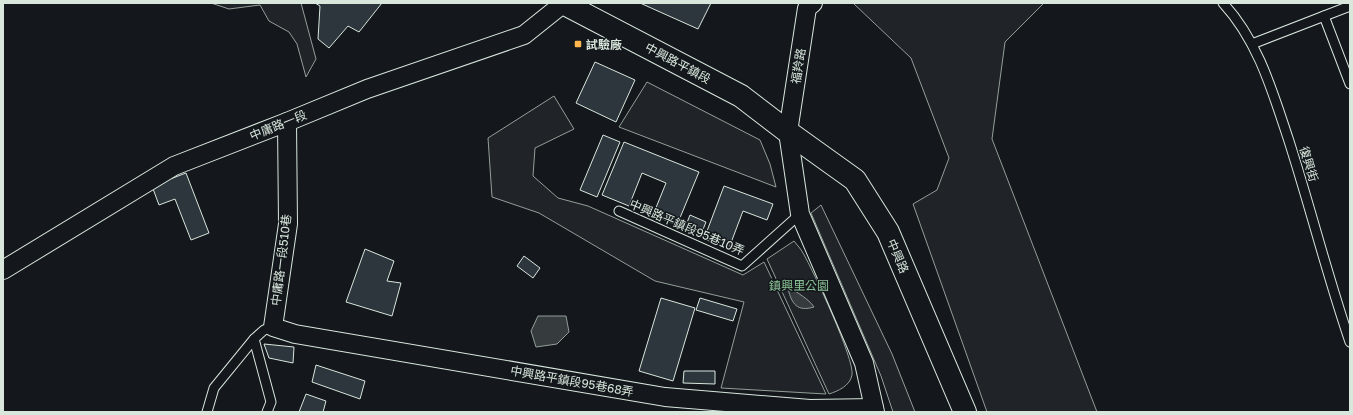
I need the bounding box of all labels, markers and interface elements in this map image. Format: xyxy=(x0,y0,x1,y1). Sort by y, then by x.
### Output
place label: 試驗廠 xyxy=(586,37,622,52)
marker: 試驗廠 xyxy=(573,39,583,49)
street label: 中興路平鎮段 xyxy=(643,39,713,87)
street label: 福羚路 xyxy=(788,47,808,85)
street label: 中庸路一段 xyxy=(247,107,309,143)
street label: 復興街 xyxy=(1297,145,1321,183)
street label: 中興路平鎮段95巷10弄 xyxy=(627,196,747,258)
street label: 中庸路一段510巷 xyxy=(268,213,294,307)
street label: 中興路 xyxy=(884,236,912,276)
park label: 鎮興里公園 xyxy=(769,278,829,293)
street label: 中興路平鎮段95巷68弄 xyxy=(509,363,635,399)

